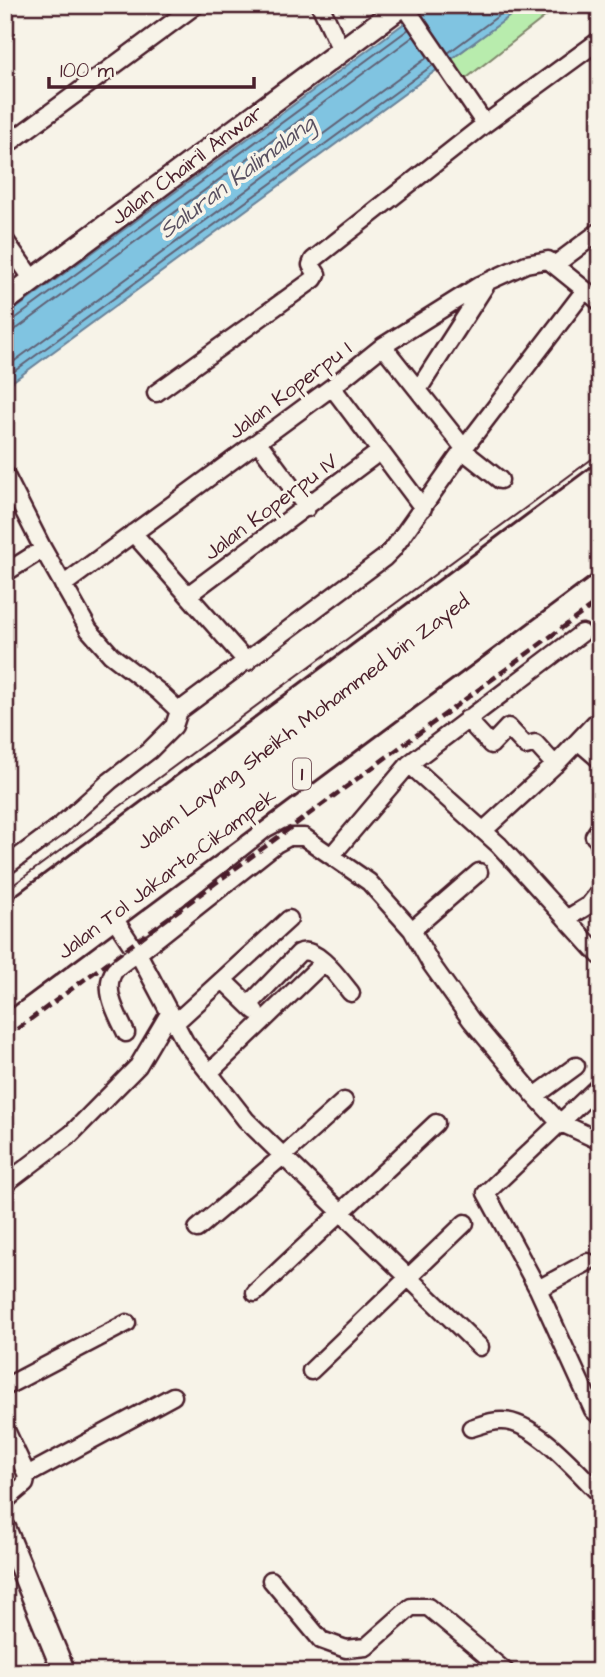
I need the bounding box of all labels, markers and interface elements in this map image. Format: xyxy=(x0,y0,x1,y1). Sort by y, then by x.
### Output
scale bar xyxy=(49,46,254,90)
text: 100 m xyxy=(60,56,115,85)
street label: Jalan Chairil Anwar xyxy=(105,98,269,232)
water label: Saluran Kalimalang xyxy=(152,107,323,247)
street label: Jalan Koperpu I xyxy=(222,334,358,447)
street label: Jalan Koperpu IV xyxy=(198,447,345,568)
street label: Jalan Layang Sheikh Mohammed bin Zayed xyxy=(130,587,477,859)
road number: 1 xyxy=(293,758,311,790)
street label: Jalan Tol Jakarta–Cikampek xyxy=(51,782,283,967)

